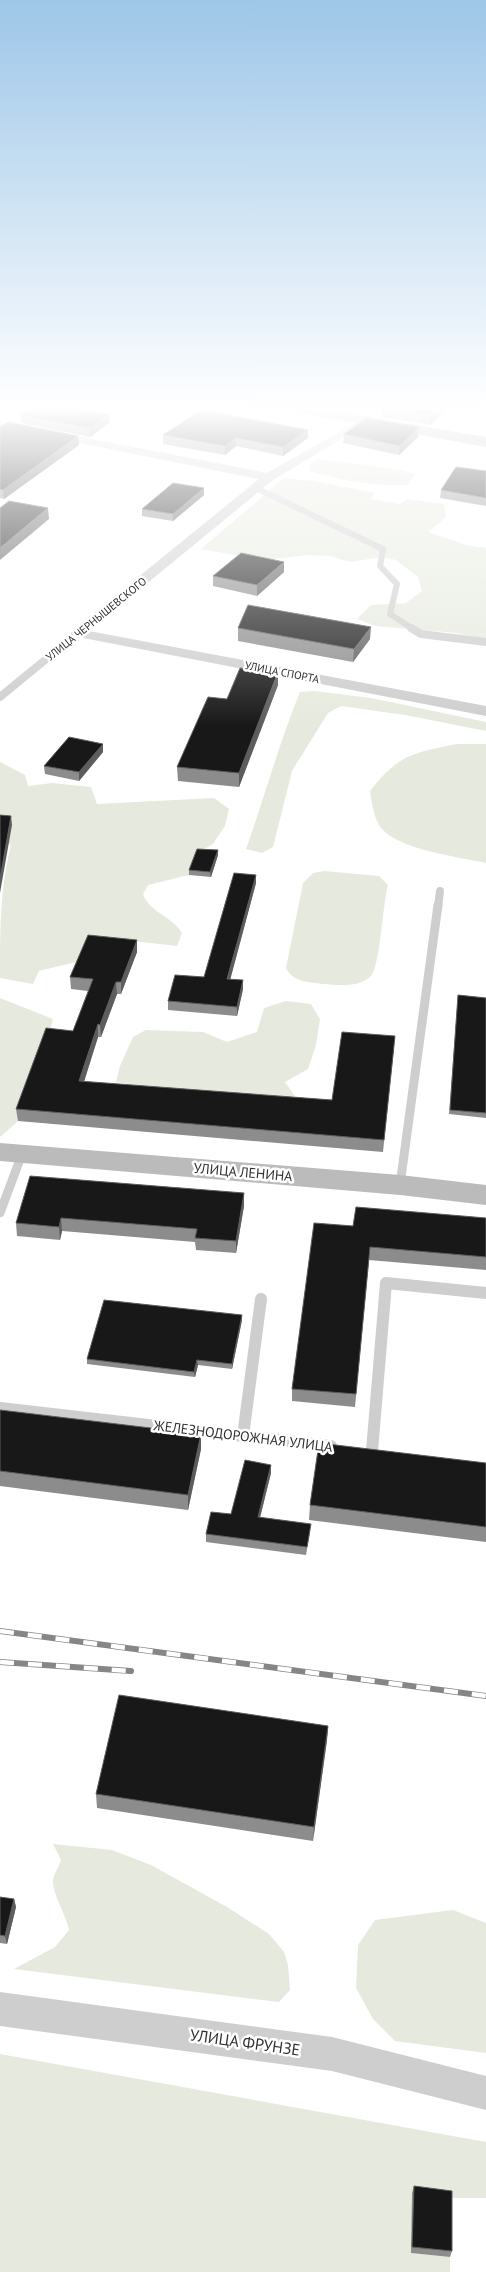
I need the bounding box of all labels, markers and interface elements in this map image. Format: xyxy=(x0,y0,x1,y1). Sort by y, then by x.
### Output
street label: УЛИЦА ЧЕРНЫШЕВСКОГО xyxy=(43,574,149,664)
street label: УЛИЦА СПОРТА xyxy=(244,658,321,686)
street label: УЛИЦА ЛЕНИНА xyxy=(193,1159,294,1185)
street label: ЖЕЛЕЗНОДОРОЖНАЯ УЛИЦА xyxy=(151,1416,334,1456)
street label: УЛИЦА ФРУНЗЕ xyxy=(189,2024,301,2060)

